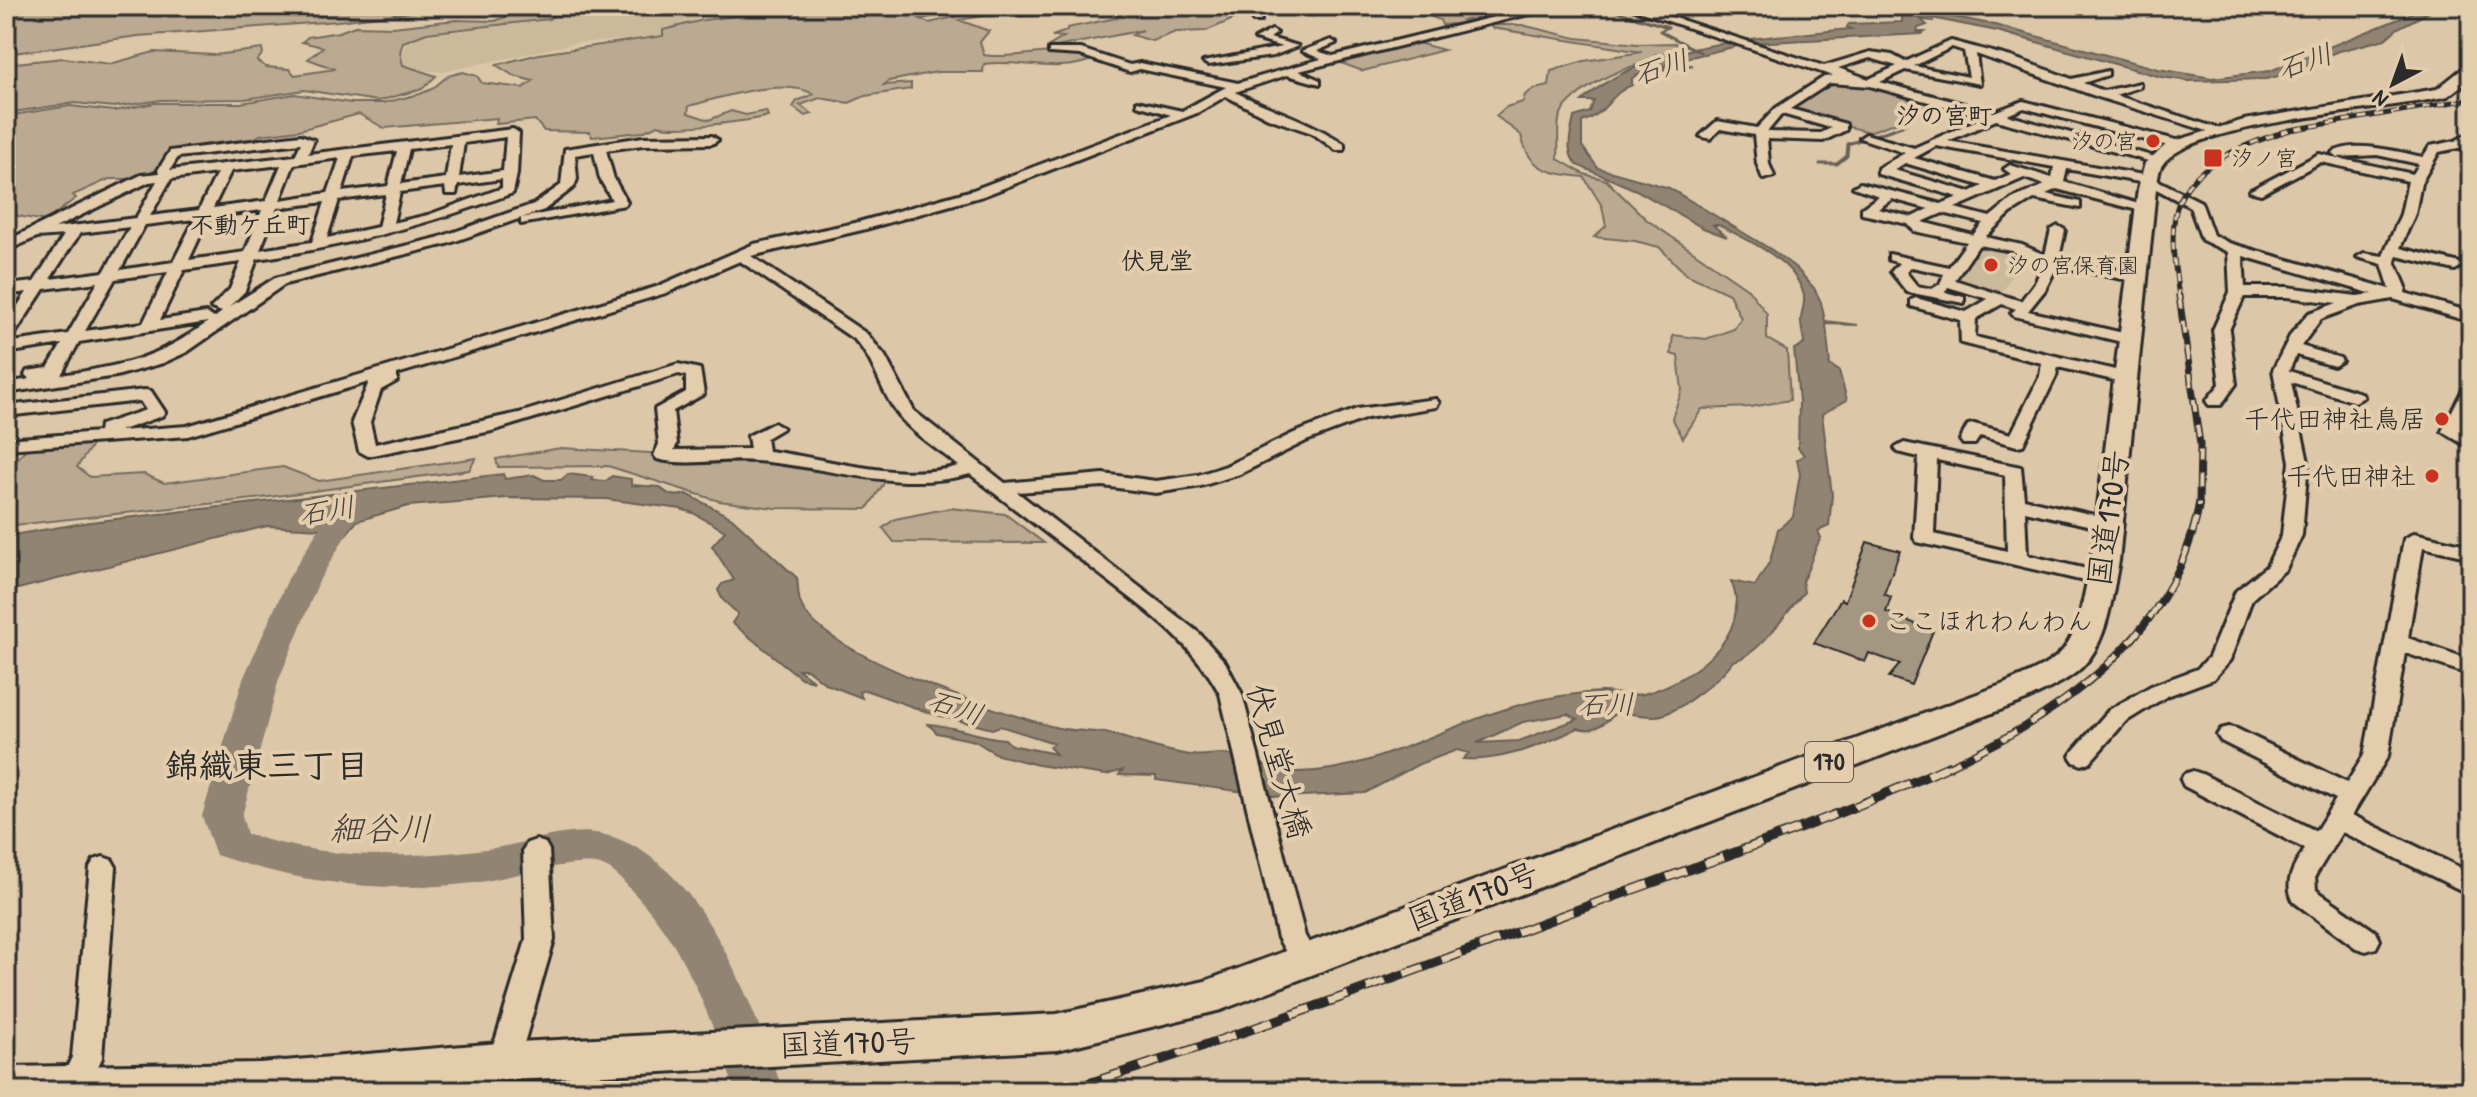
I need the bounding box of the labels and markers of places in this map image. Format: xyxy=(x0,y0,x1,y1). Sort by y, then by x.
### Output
place label: 汐の宮 xyxy=(2071,126,2137,156)
marker: 汐の宮 xyxy=(2144,132,2162,150)
place label: 汐ノ宮 xyxy=(2231,143,2297,173)
marker: 汐ノ宮 xyxy=(2202,147,2224,169)
place label: 汐の宮保育園 xyxy=(2007,250,2139,280)
marker: 汐の宮保育園 xyxy=(1982,256,2000,274)
place label: 千代田神社鳥居 xyxy=(2244,401,2426,436)
marker: 千代田神社鳥居 xyxy=(2433,410,2451,428)
place label: 千代田神社 xyxy=(2286,458,2416,493)
marker: 千代田神社 xyxy=(2423,467,2441,485)
place label: ここほれわんわん xyxy=(1885,603,2093,638)
marker: ここほれわんわん xyxy=(1860,612,1878,630)

